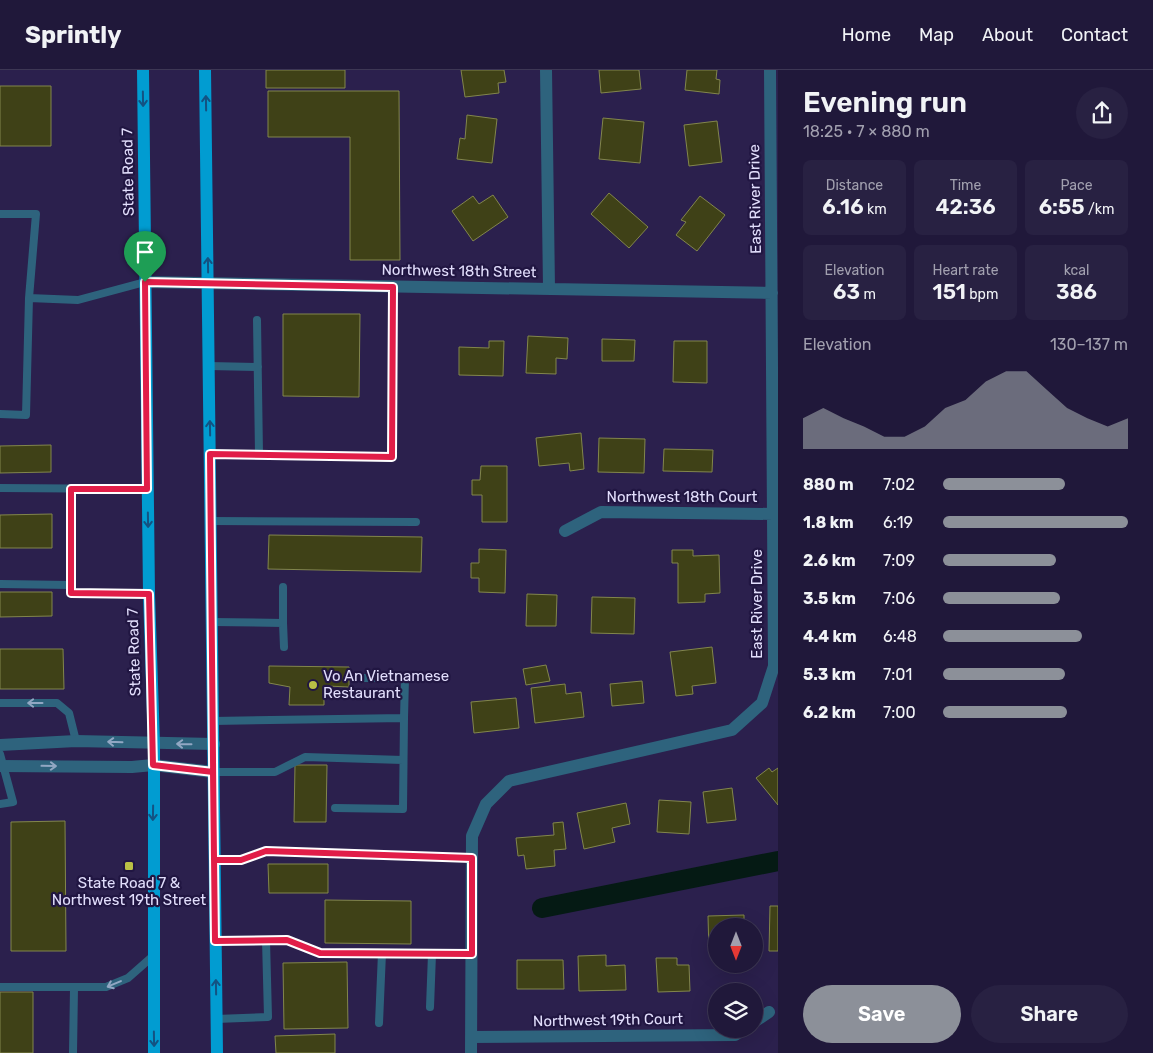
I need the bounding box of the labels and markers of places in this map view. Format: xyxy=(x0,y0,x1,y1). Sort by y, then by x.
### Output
pin xyxy=(124,231,166,282)
place label: Vo An Vietnamese Restaurant xyxy=(323,667,449,702)
marker: Vo An Vietnamese Restaurant xyxy=(307,679,319,691)
marker: State Road 7 & Northwest 19th Street xyxy=(123,860,135,872)
place label: State Road 7 & Northwest 19th Street xyxy=(52,874,206,909)

